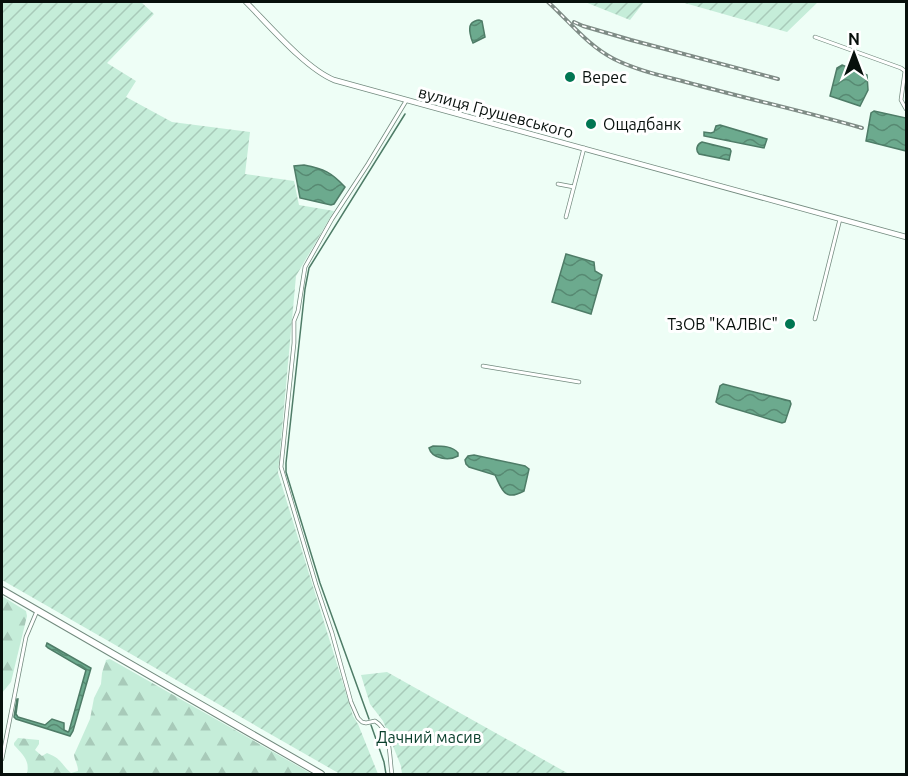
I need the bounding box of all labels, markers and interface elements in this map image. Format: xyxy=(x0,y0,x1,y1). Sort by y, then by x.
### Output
north arrow xyxy=(824,24,884,84)
text: N xyxy=(848,30,860,48)
place label: Верес xyxy=(582,68,627,86)
marker: Верес xyxy=(563,70,577,84)
street label: вулиця Грушевського xyxy=(416,83,576,141)
place label: Ощадбанк xyxy=(603,115,681,133)
marker: Ощадбанк xyxy=(584,117,598,131)
place label: ТзОВ "КАЛВІС" xyxy=(667,315,778,333)
marker: ТзОВ "КАЛВІС" xyxy=(783,317,797,331)
park label: Дачний масив xyxy=(376,728,482,746)

